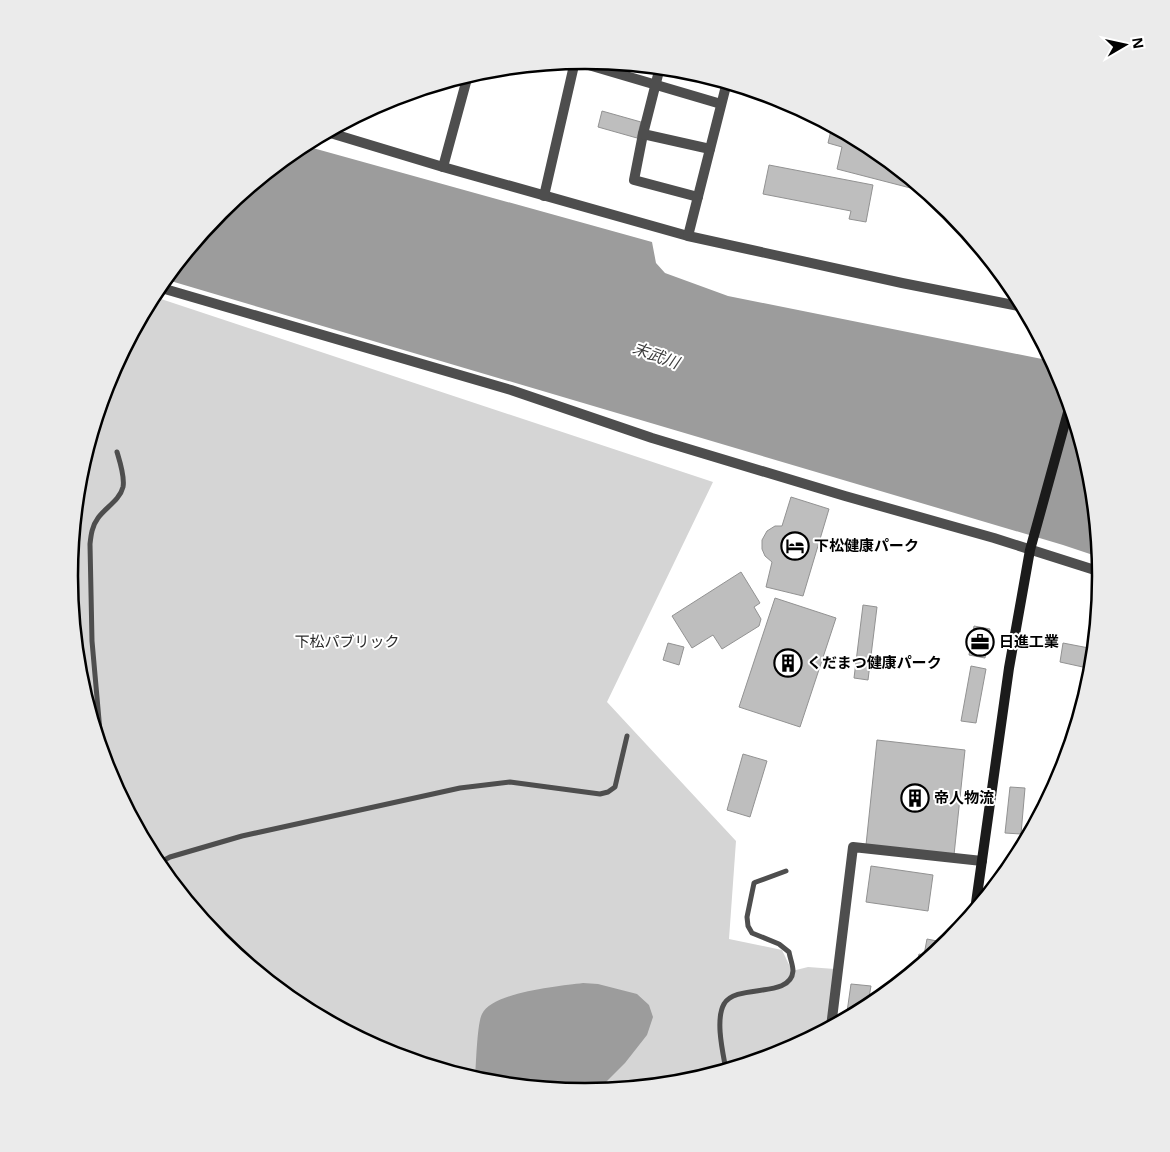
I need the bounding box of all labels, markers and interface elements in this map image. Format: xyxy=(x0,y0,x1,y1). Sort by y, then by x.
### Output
north arrow xyxy=(1100,20,1150,70)
text: N xyxy=(1128,36,1149,50)
water label: 末武川 xyxy=(630,336,684,374)
hotel icon: 下松健康パーク xyxy=(780,531,810,561)
place label: 下松健康パーク xyxy=(814,535,919,555)
office icon: 日進工業 xyxy=(965,627,995,657)
park label: 下松パブリック xyxy=(294,631,400,651)
place label: 日進工業 xyxy=(999,631,1059,651)
building icon: くだまつ健康パーク xyxy=(773,648,803,678)
place label: くだまつ健康パーク xyxy=(807,652,942,672)
building icon: 帝人物流 xyxy=(900,783,930,813)
place label: 帝人物流 xyxy=(934,787,994,807)

